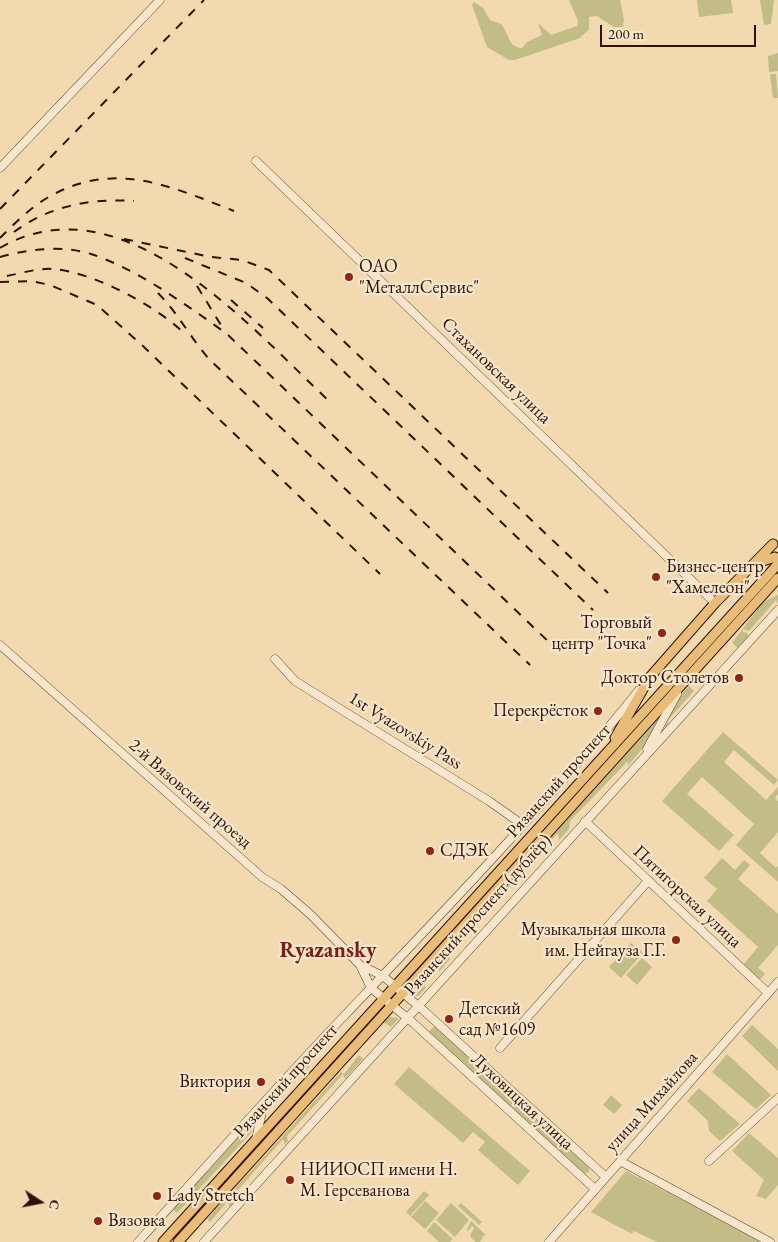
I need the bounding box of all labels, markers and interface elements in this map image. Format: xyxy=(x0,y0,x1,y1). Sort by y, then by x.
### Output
scale bar xyxy=(603,15,759,47)
text: 200 m xyxy=(608,24,644,43)
place label: ОАО "МеталлСервис" xyxy=(359,256,479,298)
marker: ОАО "МеталлСервис" xyxy=(343,271,355,283)
street label: Стахановская улица xyxy=(437,313,555,429)
place label: Бизнес-центр "Хамелеон" xyxy=(666,556,764,598)
marker: Бизнес-центр "Хамелеон" xyxy=(650,571,662,583)
place label: Торговый центр "Точка" xyxy=(551,612,652,654)
marker: Торговый центр "Точка" xyxy=(656,627,668,639)
place label: Доктор Столетов xyxy=(601,667,729,689)
marker: Доктор Столетов xyxy=(733,672,745,684)
street label: 1st Vyazovskiy Pass xyxy=(344,687,466,775)
place label: Перекрёсток xyxy=(493,700,588,722)
marker: Перекрёсток xyxy=(592,705,604,717)
street label: Рязанский проспект xyxy=(502,720,616,842)
street label: 2-й Вязовский проезд xyxy=(124,735,256,853)
street label: Рязанский проспект (дублёр) xyxy=(400,830,556,1000)
place label: СДЭК xyxy=(440,840,489,862)
street label: Пятигорская улица xyxy=(628,841,746,953)
marker: СДЭК xyxy=(424,845,436,857)
place label: Музыкальная школа им. Нейгауза Г.Г. xyxy=(521,919,666,962)
marker: Музыкальная школа им. Нейгауза Г.Г. xyxy=(670,934,682,946)
district label: Ryazansky xyxy=(280,938,376,964)
place label: Детский сад №1609 xyxy=(459,998,535,1040)
marker: Детский сад №1609 xyxy=(443,1013,455,1025)
street label: Рязанский проспект xyxy=(229,1020,343,1142)
street label: улица Михайлова xyxy=(601,1047,703,1157)
street label: Луховицкая улица xyxy=(466,1049,578,1155)
place label: Виктория xyxy=(179,1071,251,1093)
marker: Виктория xyxy=(255,1076,267,1088)
place label: НИИОСП имени Н. М. Герсеванова xyxy=(300,1159,457,1202)
marker: НИИОСП имени Н. М. Герсеванова xyxy=(284,1174,296,1186)
north arrow xyxy=(15,1177,65,1227)
place label: Lady Stretch xyxy=(167,1185,255,1207)
marker: Lady Stretch xyxy=(151,1190,163,1202)
text: С xyxy=(45,1198,65,1211)
place label: Вязовка xyxy=(108,1210,166,1232)
marker: Вязовка xyxy=(92,1215,104,1227)

